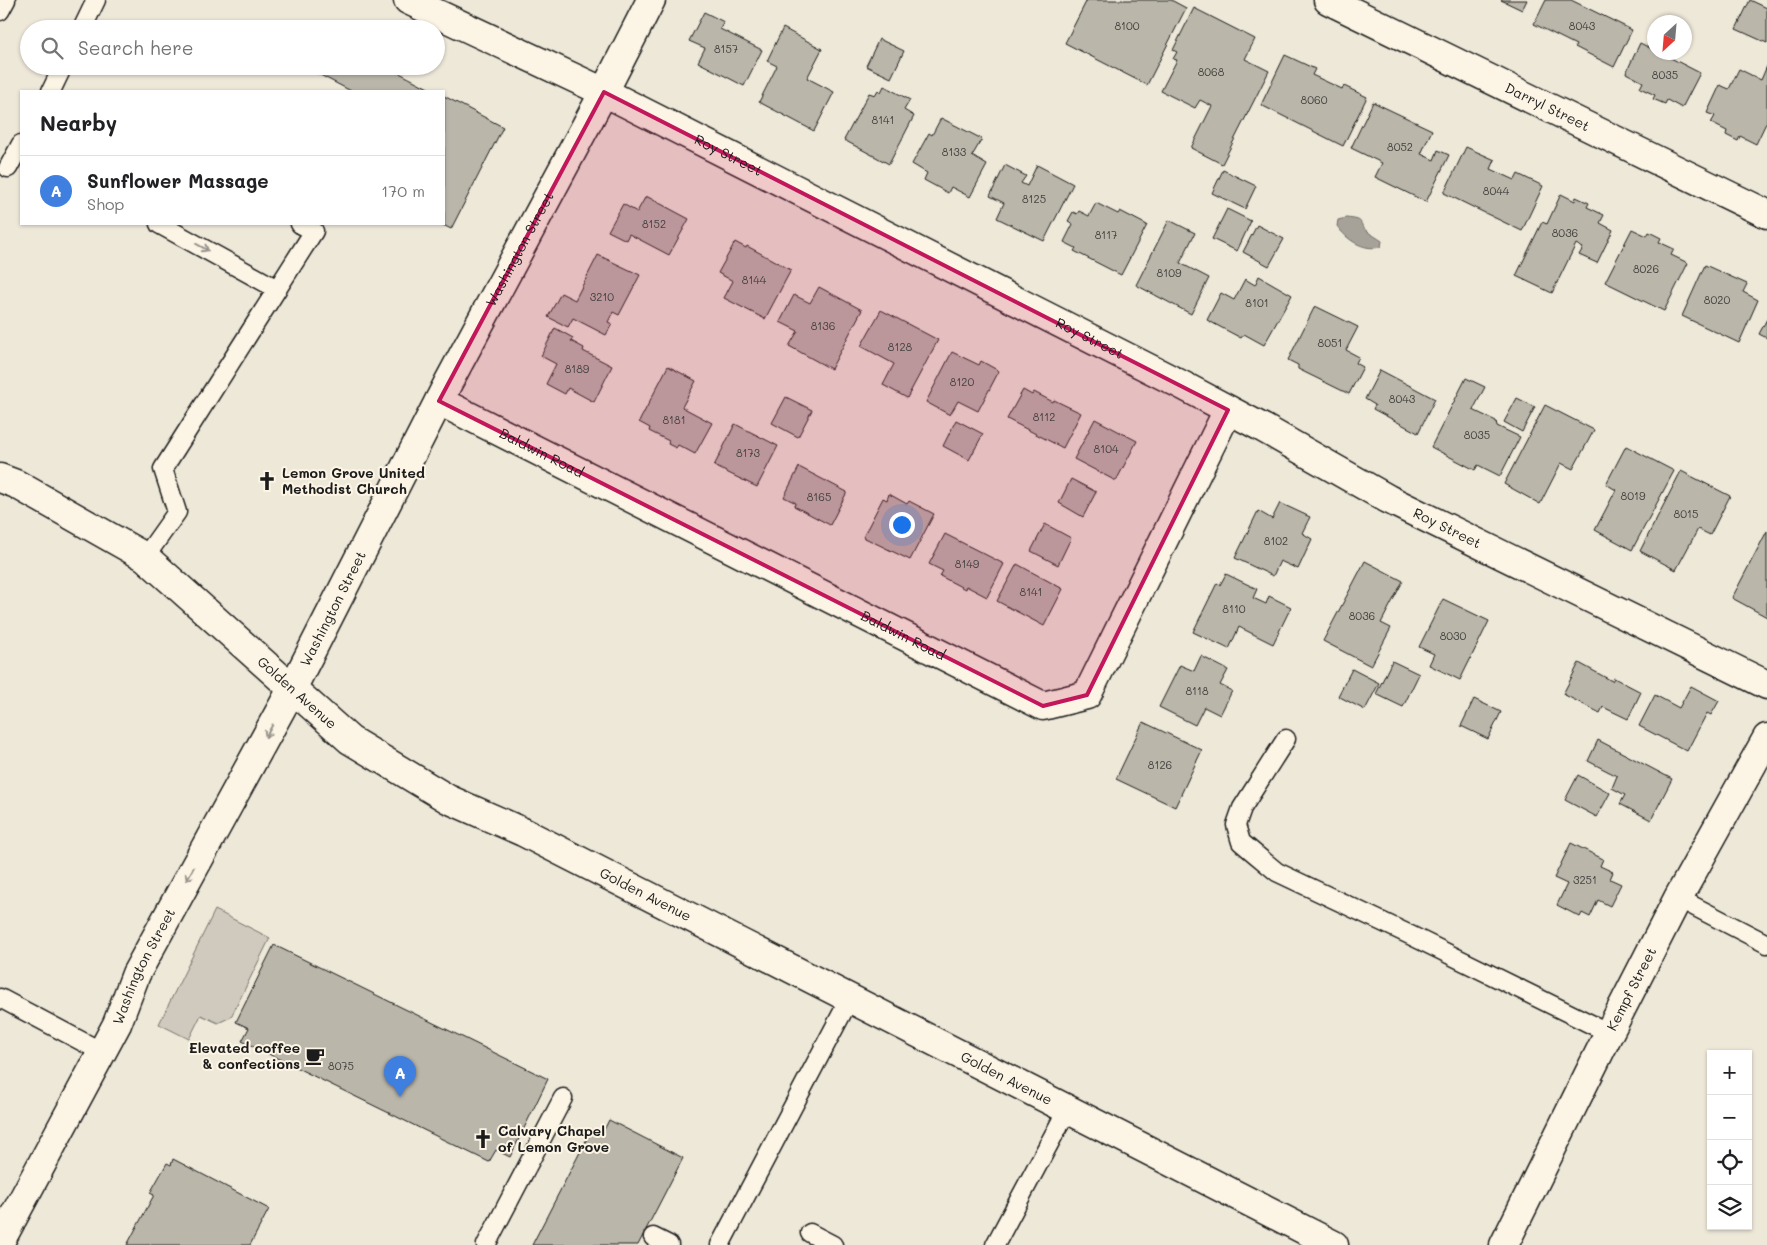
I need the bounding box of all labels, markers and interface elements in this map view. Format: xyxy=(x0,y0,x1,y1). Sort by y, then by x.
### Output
north arrow xyxy=(1647,15,1692,60)
house number: 8100 xyxy=(1114,18,1140,33)
house number: 8043 xyxy=(1569,18,1596,33)
search box xyxy=(20,20,445,75)
icon: search xyxy=(38,34,66,62)
text: Search here xyxy=(78,35,194,60)
house number: 8157 xyxy=(714,41,738,56)
house number: 8068 xyxy=(1198,64,1225,79)
house number: 8035 xyxy=(1652,67,1678,82)
street label: Darryl Street xyxy=(1502,78,1593,135)
house number: 8060 xyxy=(1301,92,1328,107)
text: Nearby xyxy=(40,109,117,136)
house number: 8141 xyxy=(872,112,894,127)
street label: Roy Street xyxy=(691,129,766,180)
house number: 8052 xyxy=(1387,139,1413,154)
house number: 8133 xyxy=(942,144,967,159)
text: Sunflower Massage xyxy=(87,168,269,193)
text: A xyxy=(50,180,62,201)
text: 170 m xyxy=(381,180,425,201)
house number: 8044 xyxy=(1483,183,1510,198)
street label: Washington Street xyxy=(481,188,558,310)
house number: 8125 xyxy=(1022,191,1046,206)
text: Shop xyxy=(87,193,124,214)
house number: 8152 xyxy=(642,216,666,231)
house number: 8036 xyxy=(1552,225,1578,240)
house number: 8117 xyxy=(1095,227,1117,242)
one-way arrow xyxy=(194,243,208,253)
house number: 8026 xyxy=(1633,261,1659,276)
house number: 8109 xyxy=(1157,265,1182,280)
house number: 8144 xyxy=(742,272,767,287)
house number: 3210 xyxy=(590,289,614,304)
house number: 8020 xyxy=(1704,292,1730,307)
house number: 8101 xyxy=(1245,295,1269,310)
street label: Roy Street xyxy=(1053,313,1127,363)
house number: 8136 xyxy=(811,318,835,333)
house number: 8051 xyxy=(1318,335,1342,350)
house number: 8128 xyxy=(888,339,913,354)
house number: 8189 xyxy=(565,361,590,376)
house number: 8120 xyxy=(950,374,974,389)
house number: 8043 xyxy=(1389,391,1416,406)
house number: 8112 xyxy=(1033,409,1055,424)
house number: 8181 xyxy=(662,412,686,427)
street label: Baldwin Road xyxy=(496,423,587,482)
house number: 8035 xyxy=(1464,427,1490,442)
house number: 8104 xyxy=(1094,441,1119,456)
house number: 8173 xyxy=(736,445,761,460)
place label: Lemon Grove United Methodist Church xyxy=(282,463,425,498)
church icon: Lemon Grove United Methodist Church xyxy=(256,470,278,492)
house number: 8019 xyxy=(1621,488,1646,503)
house number: 8165 xyxy=(807,489,831,504)
street label: Roy Street xyxy=(1410,503,1485,552)
house number: 8015 xyxy=(1674,506,1698,521)
your location xyxy=(889,512,915,538)
house number: 8102 xyxy=(1264,533,1288,548)
street label: Washington Street xyxy=(295,547,370,669)
house number: 8149 xyxy=(955,556,980,571)
house number: 8141 xyxy=(1020,584,1042,599)
house number: 8110 xyxy=(1222,601,1246,616)
street label: Baldwin Road xyxy=(858,606,949,664)
house number: 8036 xyxy=(1349,608,1375,623)
house number: 8030 xyxy=(1440,628,1467,643)
street label: Golden Avenue xyxy=(253,652,341,733)
house number: 8118 xyxy=(1185,683,1209,698)
one-way arrow xyxy=(263,724,273,738)
house number: 8126 xyxy=(1148,757,1172,772)
street label: Golden Avenue xyxy=(597,863,695,925)
one-way arrow xyxy=(185,866,195,880)
house number: 3251 xyxy=(1573,872,1597,887)
street label: Washington Street xyxy=(108,905,179,1027)
street label: Kempf Street xyxy=(1602,944,1660,1034)
place label: Elevated coffee & confections xyxy=(189,1038,300,1073)
cafe icon: Elevated coffee & confections xyxy=(304,1045,326,1067)
street label: Golden Avenue xyxy=(958,1046,1056,1109)
map controls xyxy=(1707,1050,1752,1230)
button: + xyxy=(1707,1050,1752,1095)
pin: A xyxy=(384,1056,416,1097)
house number: 8075 xyxy=(328,1058,354,1073)
button: − xyxy=(1707,1095,1752,1140)
place label: Calvary Chapel of Lemon Grove xyxy=(498,1121,609,1156)
church icon: Calvary Chapel of Lemon Grove xyxy=(472,1128,494,1150)
button: locate xyxy=(1707,1140,1752,1185)
button: layers xyxy=(1707,1185,1752,1230)

